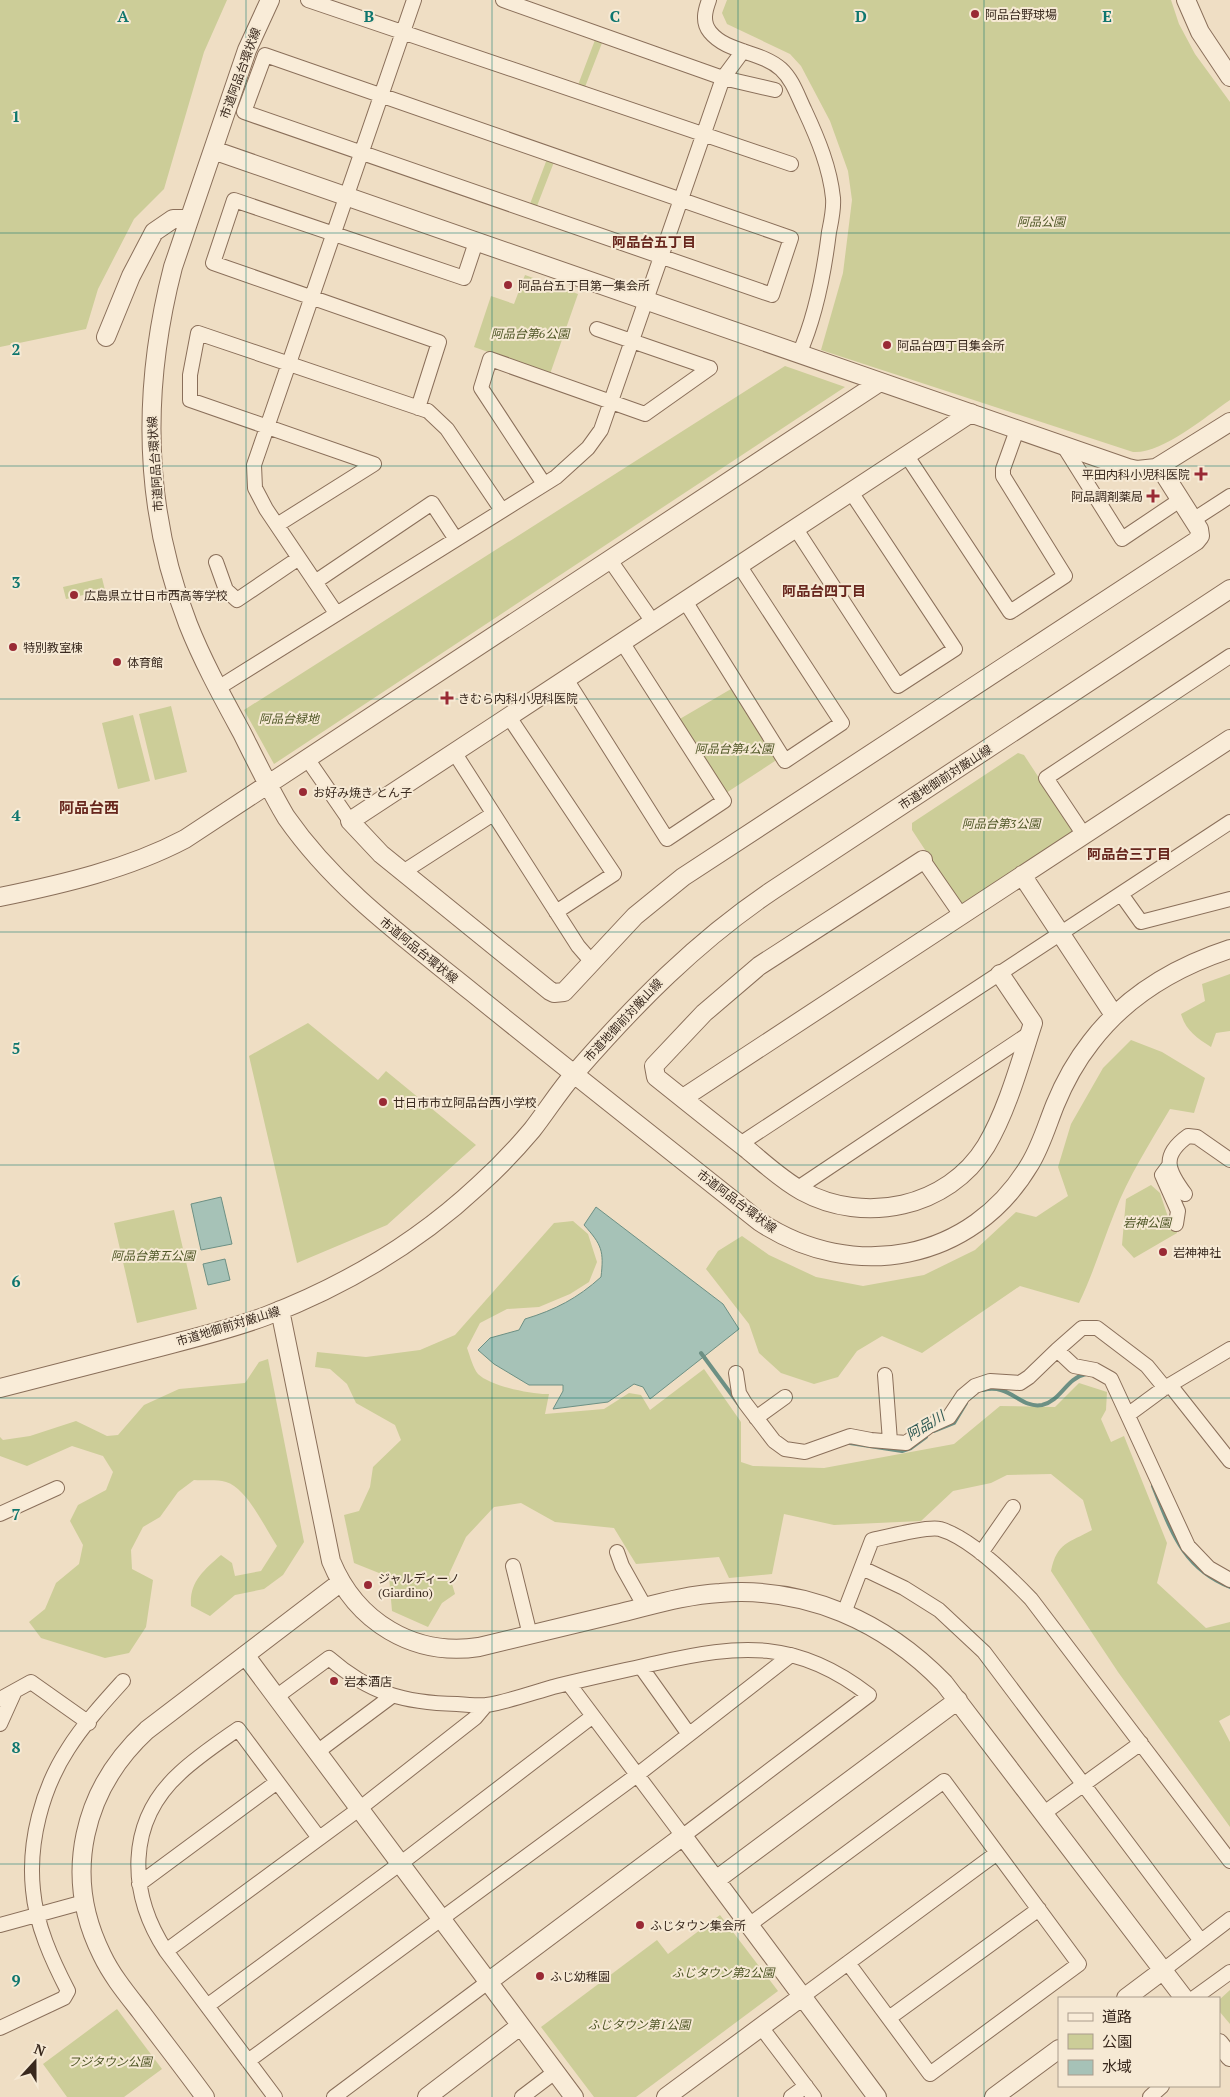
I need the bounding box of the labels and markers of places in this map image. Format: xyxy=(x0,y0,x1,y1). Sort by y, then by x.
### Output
place label: 阿品台野球場 xyxy=(985,7,1057,22)
marker: 阿品台野球場 xyxy=(969,8,981,20)
place label: 阿品台五丁目第一集会所 xyxy=(518,278,650,293)
marker: 阿品台五丁目第一集会所 xyxy=(502,279,514,291)
place label: 阿品台四丁目集会所 xyxy=(897,338,1005,353)
marker: 阿品台四丁目集会所 xyxy=(881,339,893,351)
place label: 平田内科小児科医院 xyxy=(1082,467,1190,482)
marker: 平田内科小児科医院 xyxy=(1194,467,1208,481)
place label: 阿品調剤薬局 xyxy=(1071,489,1143,504)
marker: 阿品調剤薬局 xyxy=(1147,490,1159,502)
place label: 広島県立廿日市西高等学校 xyxy=(84,588,228,603)
marker: 広島県立廿日市西高等学校 xyxy=(68,589,80,601)
place label: 特別教室棟 xyxy=(23,640,83,655)
marker: 特別教室棟 xyxy=(7,641,19,653)
place label: 体育館 xyxy=(127,655,163,670)
marker: 体育館 xyxy=(111,656,123,668)
marker: きむら内科小児科医院 xyxy=(440,691,454,705)
place label: きむら内科小児科医院 xyxy=(458,691,578,706)
place label: お好み焼き とん子 xyxy=(313,785,412,800)
marker: お好み焼き とん子 xyxy=(297,786,309,798)
place label: 廿日市市立阿品台西小学校 xyxy=(393,1095,537,1110)
marker: 廿日市市立阿品台西小学校 xyxy=(377,1096,389,1108)
place label: 岩神神社 xyxy=(1173,1245,1221,1260)
marker: 岩神神社 xyxy=(1157,1246,1169,1258)
place label: ジャルディーノ (Giardino) xyxy=(378,1571,460,1600)
marker: ジャルディーノ (Giardino) xyxy=(362,1579,374,1591)
place label: 岩本酒店 xyxy=(344,1674,392,1689)
marker: 岩本酒店 xyxy=(328,1675,340,1687)
place label: ふじタウン集会所 xyxy=(650,1918,746,1933)
marker: ふじタウン集会所 xyxy=(634,1919,646,1931)
place label: ふじ幼稚園 xyxy=(550,1969,610,1984)
marker: ふじ幼稚園 xyxy=(534,1970,546,1982)

